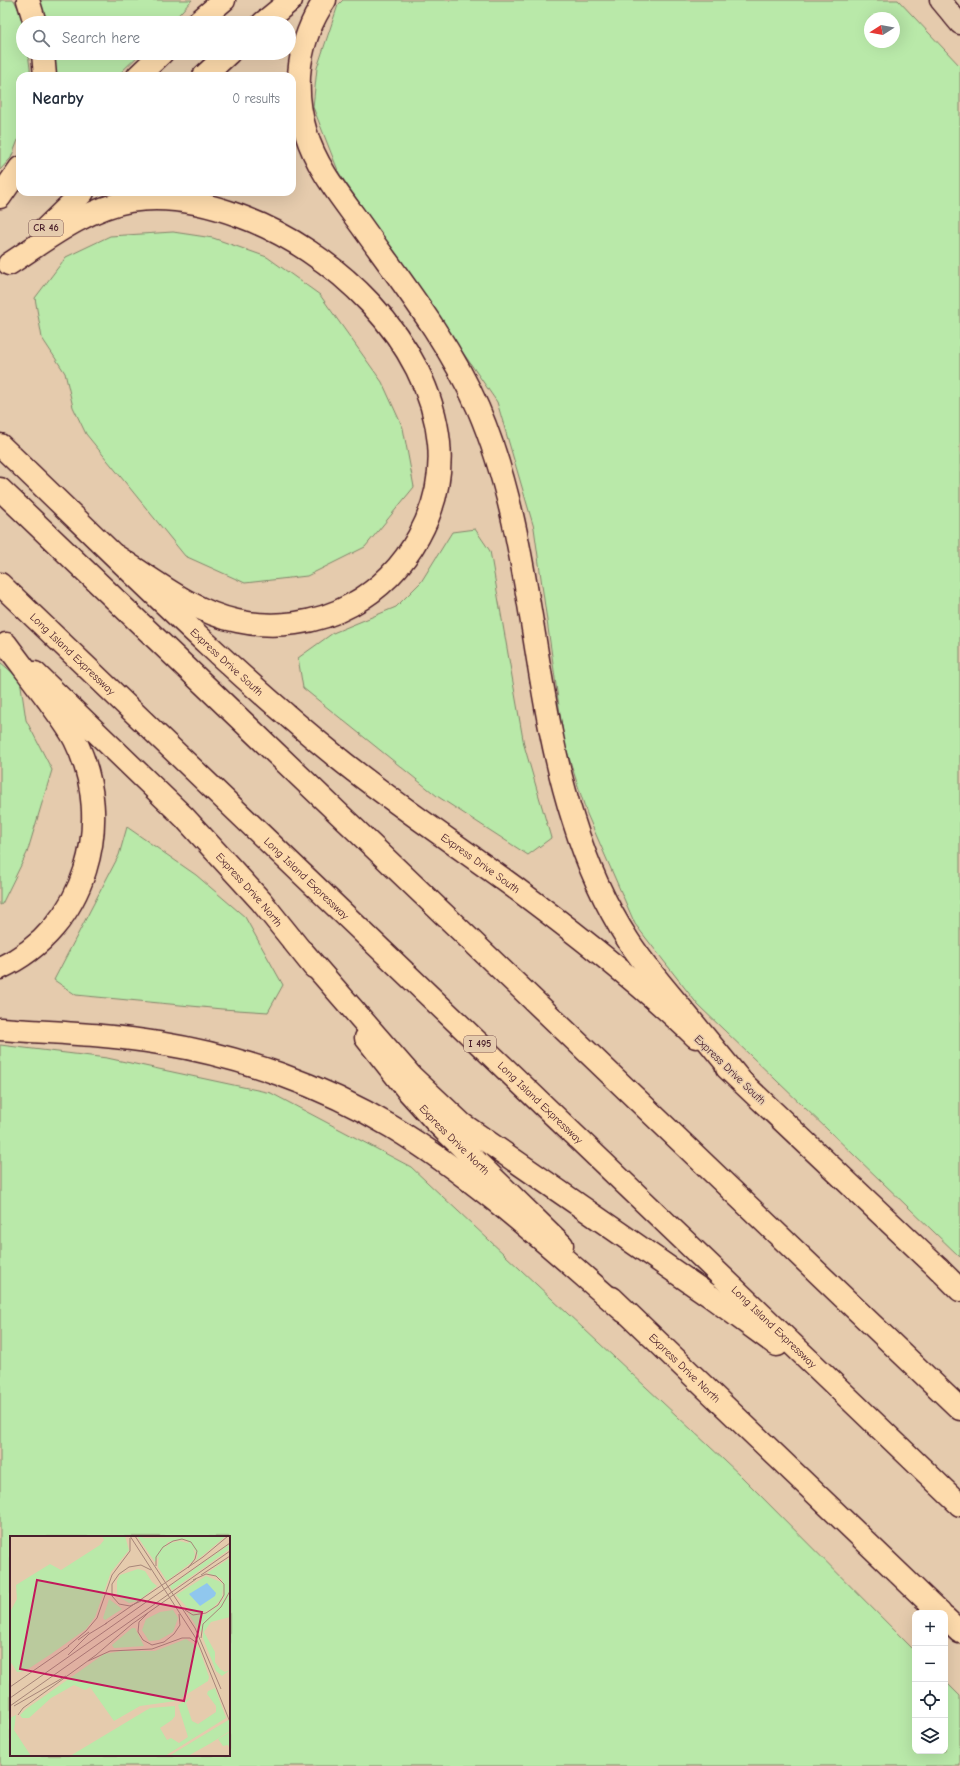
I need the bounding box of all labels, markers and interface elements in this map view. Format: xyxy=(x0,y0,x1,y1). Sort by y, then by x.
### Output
north arrow xyxy=(864,12,900,48)
search box xyxy=(16,16,296,60)
icon: search xyxy=(30,27,52,49)
text: Search here xyxy=(62,29,140,47)
text: Nearby xyxy=(32,89,83,108)
text: 0 results xyxy=(232,91,280,106)
road number: CR 46 xyxy=(29,220,63,236)
street label: Long Island Expressway xyxy=(28,610,118,698)
street label: Express Drive South xyxy=(188,625,266,698)
street label: Express Drive South xyxy=(439,830,523,896)
street label: Long Island Expressway xyxy=(261,834,352,922)
street label: Express Drive North xyxy=(213,850,285,929)
street label: Express Drive South xyxy=(692,1033,768,1107)
road number: I 495 xyxy=(464,1036,496,1052)
street label: Long Island Expressway xyxy=(495,1059,586,1146)
street label: Express Drive North xyxy=(417,1102,493,1177)
street label: Long Island Expressway xyxy=(729,1283,820,1371)
street label: Express Drive North xyxy=(646,1331,723,1405)
inset map xyxy=(10,1536,230,1756)
map controls xyxy=(912,1610,948,1754)
button: + xyxy=(912,1610,948,1646)
button: − xyxy=(912,1646,948,1682)
button: locate xyxy=(912,1682,948,1718)
button: layers xyxy=(912,1718,948,1754)

